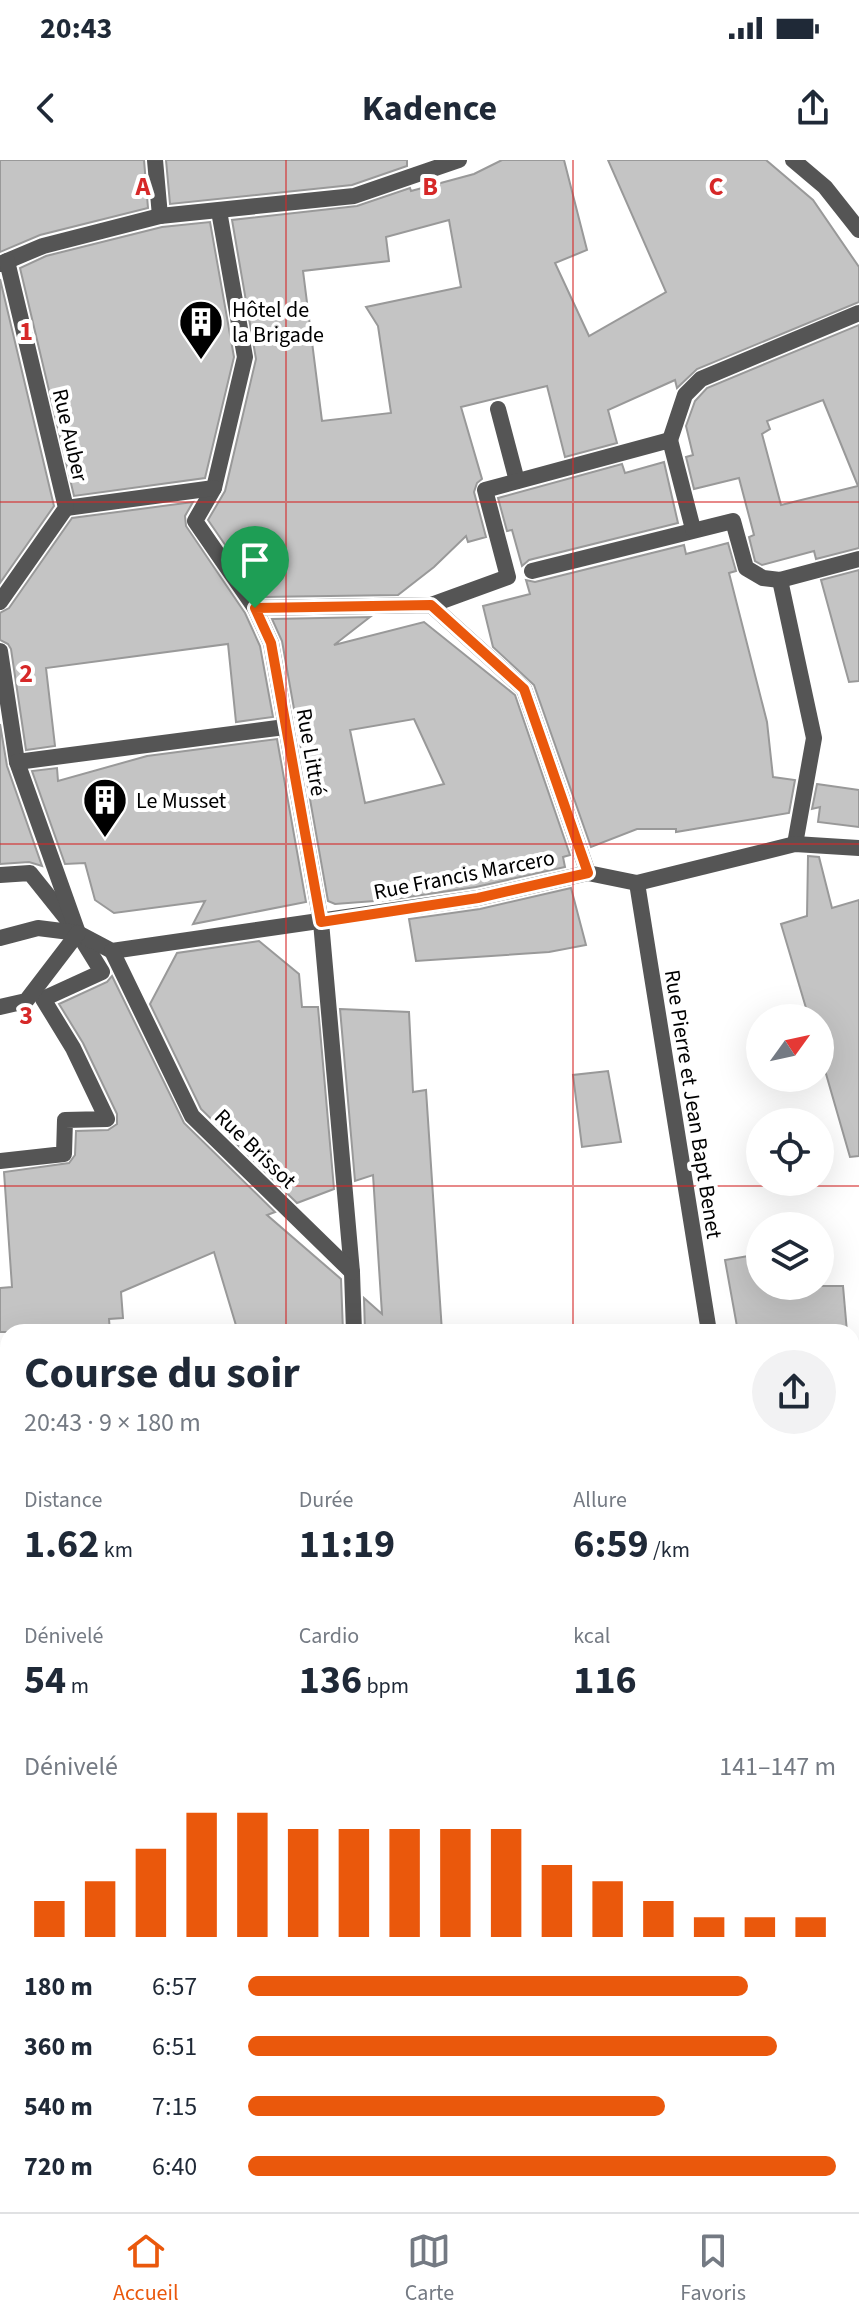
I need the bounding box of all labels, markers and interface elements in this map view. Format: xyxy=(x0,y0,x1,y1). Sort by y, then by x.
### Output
text: 20:43 xyxy=(40,7,112,50)
text: Kadence xyxy=(362,83,497,134)
icon: back xyxy=(24,86,68,130)
icon: share xyxy=(791,86,835,130)
text: A xyxy=(135,168,152,205)
text: B xyxy=(422,168,438,205)
text: C xyxy=(708,168,724,205)
place label: Hôtel de la Brigade xyxy=(232,294,324,351)
building icon: Hôtel de la Brigade xyxy=(177,298,225,361)
text: 1 xyxy=(19,313,33,350)
street label: Rue Auber xyxy=(44,386,96,485)
pin xyxy=(221,526,289,608)
icon: arrive xyxy=(233,538,277,582)
text: 2 xyxy=(19,655,33,692)
street label: Rue Littré xyxy=(288,706,334,799)
building icon: Le Musset xyxy=(81,776,129,839)
place label: Le Musset xyxy=(136,785,227,817)
street label: Rue Francis Marcero xyxy=(371,842,557,908)
street label: Rue Pierre et Jean Bapt Benet xyxy=(656,967,730,1241)
text: 3 xyxy=(19,997,33,1034)
north arrow xyxy=(746,1004,834,1092)
map controls xyxy=(746,1004,834,1300)
street label: Rue Brissot xyxy=(207,1101,304,1196)
button: locate xyxy=(746,1108,834,1196)
button: layers xyxy=(746,1212,834,1300)
text: Course du soir xyxy=(24,1342,300,1405)
button: share xyxy=(752,1350,836,1434)
text: 20:43 · 9 × 180 m xyxy=(24,1404,201,1441)
text: Distance xyxy=(24,1484,102,1516)
text: Durée xyxy=(299,1484,353,1516)
text: Allure xyxy=(573,1484,627,1516)
text: 1.62 xyxy=(24,1516,99,1573)
text: 11:19 xyxy=(299,1516,395,1573)
text: 6:59 xyxy=(573,1516,649,1573)
text: km xyxy=(99,1534,133,1566)
text: /km xyxy=(649,1534,690,1566)
text: Dénivelé xyxy=(24,1620,104,1652)
text: Cardio xyxy=(299,1620,359,1652)
text: kcal xyxy=(573,1620,610,1652)
text: 54 xyxy=(24,1652,66,1709)
text: 136 xyxy=(299,1652,362,1709)
text: 116 xyxy=(573,1652,637,1709)
text: m xyxy=(66,1670,89,1702)
text: bpm xyxy=(362,1670,409,1702)
text: Dénivelé xyxy=(24,1748,118,1785)
text: 141–147 m xyxy=(719,1748,836,1785)
text: 180 m xyxy=(24,1968,93,2005)
text: 6:57 xyxy=(152,1968,197,2005)
text: 360 m xyxy=(24,2028,93,2065)
text: 6:51 xyxy=(152,2028,197,2065)
text: 540 m xyxy=(24,2088,93,2125)
text: 7:15 xyxy=(152,2088,197,2125)
text: 720 m xyxy=(24,2148,93,2185)
text: 6:40 xyxy=(152,2148,197,2185)
tab: Accueil xyxy=(113,2229,179,2309)
tab: Carte xyxy=(405,2229,454,2309)
tab: Favoris xyxy=(680,2229,746,2309)

